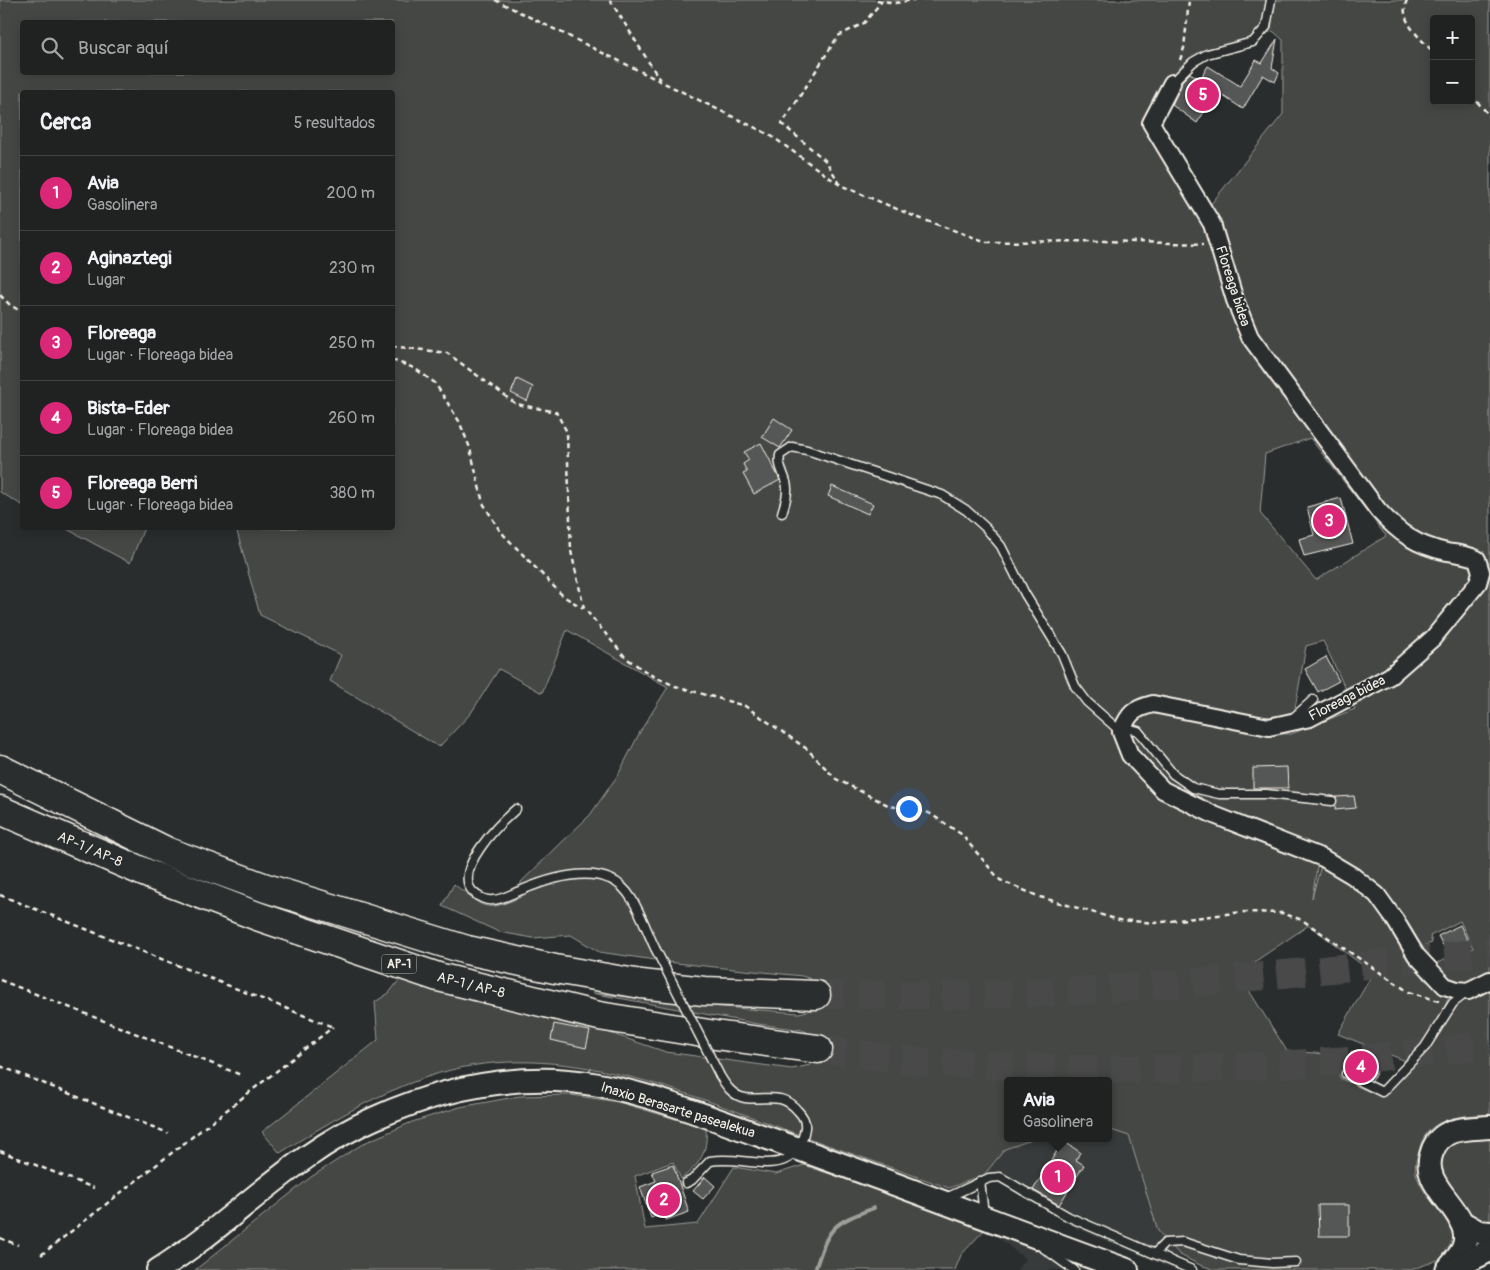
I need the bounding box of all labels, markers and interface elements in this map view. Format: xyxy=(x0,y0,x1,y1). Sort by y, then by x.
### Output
map controls xyxy=(1430,15,1475,105)
button: + xyxy=(1430,15,1475,60)
search box xyxy=(20,20,395,75)
icon: search xyxy=(38,34,66,62)
text: Buscar aquí xyxy=(78,36,169,60)
button: − xyxy=(1430,60,1475,105)
pin: 5 xyxy=(1187,76,1219,114)
text: Cerca xyxy=(40,109,91,136)
text: 5 resultados xyxy=(294,113,375,133)
text: Avia xyxy=(87,171,119,195)
text: 1 xyxy=(53,183,59,203)
text: 200 m xyxy=(327,183,375,203)
text: Gasolinera xyxy=(87,195,157,215)
street label: Floreaga bidea xyxy=(1212,244,1254,328)
text: Aginaztegi xyxy=(87,246,172,270)
text: 2 xyxy=(52,258,60,278)
text: 230 m xyxy=(329,258,375,278)
text: Lugar xyxy=(87,270,125,290)
text: Floreaga xyxy=(87,321,156,345)
text: 3 xyxy=(52,333,60,353)
text: 250 m xyxy=(329,333,375,353)
text: Lugar · Floreaga bidea xyxy=(87,345,233,365)
text: Bista-Eder xyxy=(87,396,170,420)
text: 4 xyxy=(51,408,61,428)
text: 260 m xyxy=(328,408,375,428)
text: Lugar · Floreaga bidea xyxy=(87,420,233,440)
text: Floreaga Berri xyxy=(87,471,197,495)
text: 5 xyxy=(52,483,60,503)
text: 380 m xyxy=(329,483,375,503)
text: Lugar · Floreaga bidea xyxy=(87,495,233,515)
pin: 3 xyxy=(1313,502,1345,540)
street label: Floreaga bidea xyxy=(1306,671,1388,725)
your location xyxy=(896,796,922,822)
street label: AP-1 / AP-8 xyxy=(55,828,125,870)
road number: AP-1 xyxy=(382,954,416,974)
street label: AP-1 / AP-8 xyxy=(435,968,507,1002)
pin: 4 xyxy=(1345,1048,1377,1086)
popup xyxy=(1004,1077,1112,1142)
street label: Inaxio Berasarte pasealekua xyxy=(599,1078,757,1142)
text: Avia xyxy=(1023,1088,1055,1112)
text: Gasolinera xyxy=(1023,1112,1093,1132)
pin: 1 xyxy=(1042,1158,1074,1196)
pin: 2 xyxy=(648,1181,680,1219)

